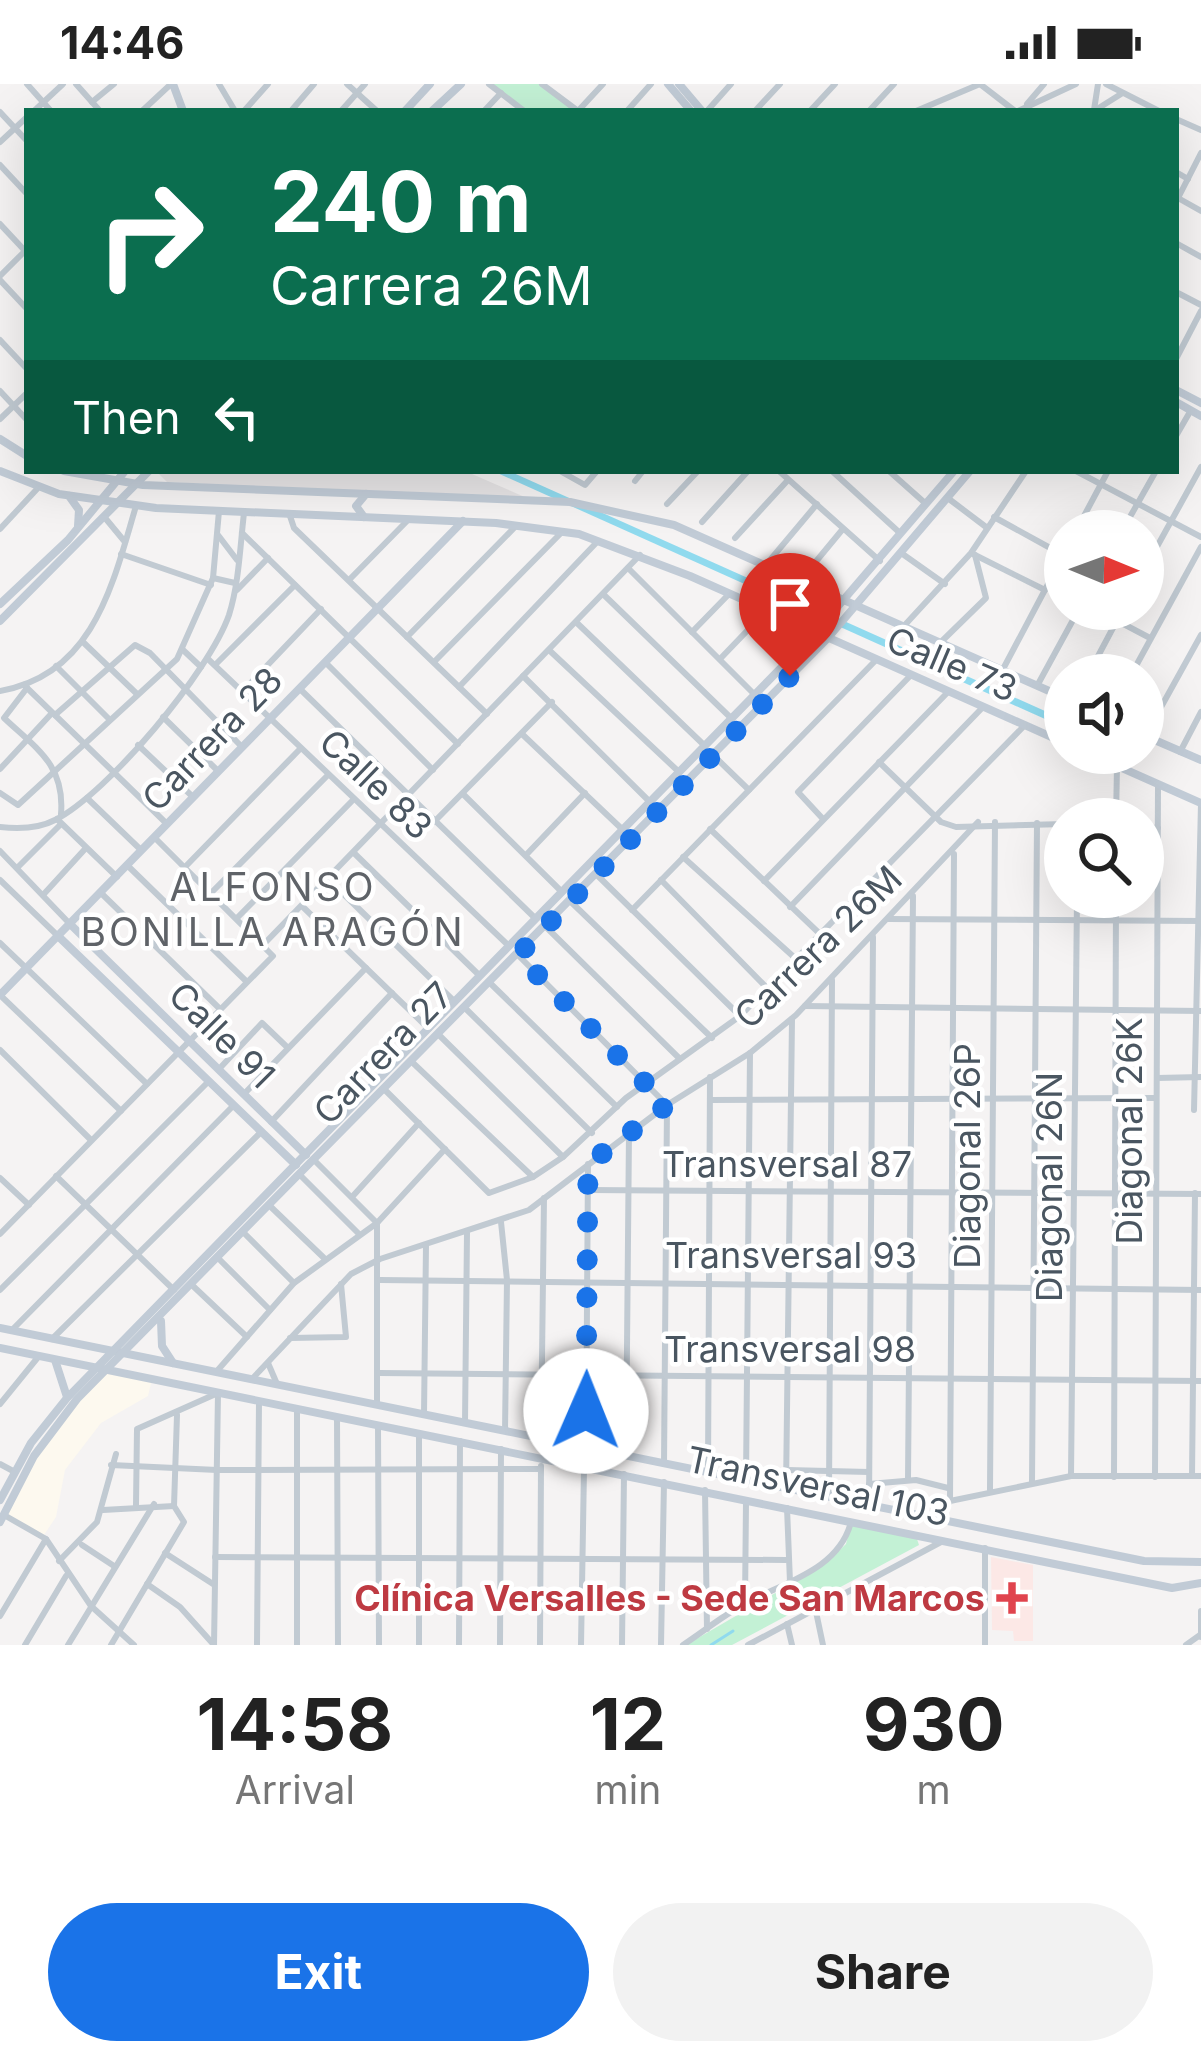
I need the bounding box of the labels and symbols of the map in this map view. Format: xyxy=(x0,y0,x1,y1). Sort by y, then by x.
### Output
north arrow xyxy=(1044,510,1164,630)
pin xyxy=(739,553,841,676)
street label: Calle 73 xyxy=(880,617,1024,711)
street label: Carrera 28 xyxy=(133,658,291,820)
street label: Calle 83 xyxy=(311,720,441,848)
street label: Carrera 26M xyxy=(725,856,911,1038)
district label: ALFONSO BONILLA ARAGÓN xyxy=(80,863,466,955)
street label: Calle 91 xyxy=(160,973,284,1097)
street label: Carrera 27 xyxy=(304,973,462,1133)
street label: Diagonal 26K xyxy=(1107,1017,1151,1245)
street label: Diagonal 26P xyxy=(945,1043,989,1269)
street label: Diagonal 26N xyxy=(1027,1072,1071,1302)
street label: Transversal 87 xyxy=(662,1142,912,1186)
street label: Transversal 93 xyxy=(665,1233,917,1277)
street label: Transversal 98 xyxy=(664,1327,916,1371)
position arrow xyxy=(523,1348,649,1474)
street label: Transversal 103 xyxy=(683,1437,953,1535)
place label: Clínica Versalles - Sede San Marcos xyxy=(354,1576,985,1620)
marker: Clínica Versalles - Sede San Marcos xyxy=(996,1582,1028,1614)

